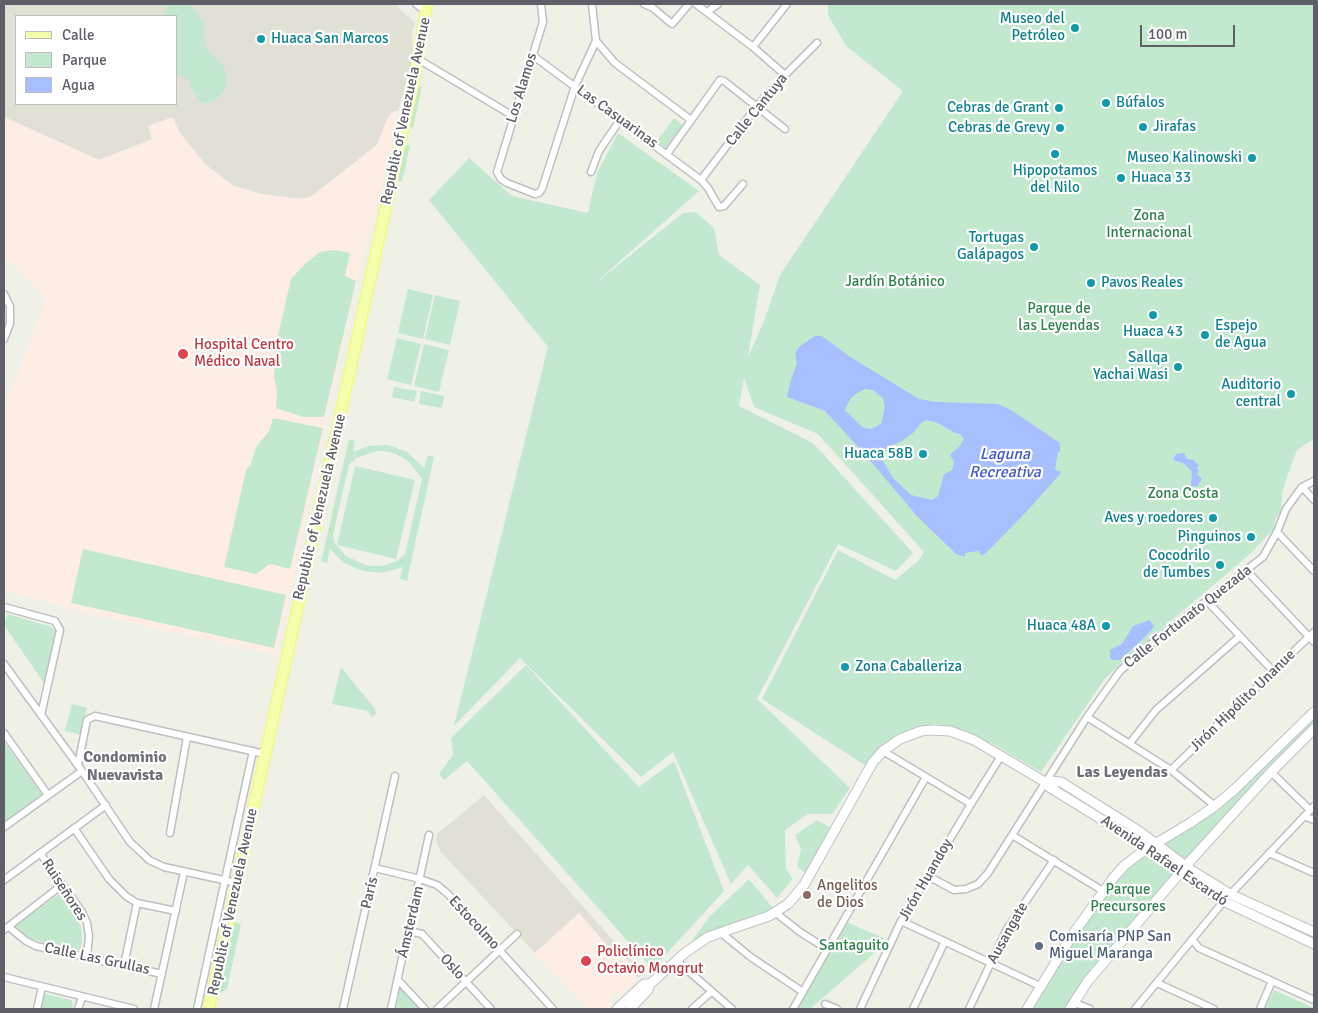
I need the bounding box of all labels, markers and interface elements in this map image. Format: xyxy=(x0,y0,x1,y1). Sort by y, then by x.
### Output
place label: Museo del Petróleo xyxy=(1000,10,1065,45)
legend xyxy=(15,15,178,105)
scale bar xyxy=(1143,15,1238,47)
street label: Republic of Venezuela Avenue xyxy=(377,16,435,206)
marker: Museo del Petróleo xyxy=(1069,22,1081,34)
text: 100 m xyxy=(1148,25,1188,43)
text: Calle xyxy=(62,26,95,44)
place label: Huaca San Marcos xyxy=(271,30,389,48)
marker: Huaca San Marcos xyxy=(255,33,267,45)
text: Parque xyxy=(62,51,107,69)
street label: Los Alamos xyxy=(503,51,541,125)
street label: Calle Cantuya xyxy=(722,70,792,150)
text: Agua xyxy=(62,76,95,94)
street label: Las Casuarinas xyxy=(573,81,661,153)
place label: Búfalos xyxy=(1116,94,1165,112)
marker: Búfalos xyxy=(1100,97,1112,109)
place label: Cebras de Grant xyxy=(947,99,1049,117)
marker: Cebras de Grant xyxy=(1053,102,1065,114)
place label: Jirafas xyxy=(1153,118,1196,136)
place label: Cebras de Grevy xyxy=(948,119,1050,137)
marker: Jirafas xyxy=(1137,121,1149,133)
marker: Cebras de Grevy xyxy=(1054,122,1066,134)
marker: Hipopotamos del Nilo xyxy=(1049,148,1061,160)
place label: Museo Kalinowski xyxy=(1127,149,1242,167)
marker: Museo Kalinowski xyxy=(1246,152,1258,164)
place label: Hipopotamos del Nilo xyxy=(1013,162,1097,197)
place label: Huaca 33 xyxy=(1131,169,1191,187)
marker: Huaca 33 xyxy=(1115,172,1127,184)
park label: Zona Internacional xyxy=(1106,207,1192,242)
place label: Tortugas Galápagos xyxy=(957,229,1024,264)
marker: Tortugas Galápagos xyxy=(1028,241,1040,253)
park label: Jardín Botánico xyxy=(845,273,945,291)
place label: Pavos Reales xyxy=(1101,274,1183,292)
marker: Pavos Reales xyxy=(1085,277,1097,289)
park label: Parque de las Leyendas xyxy=(1018,300,1100,335)
marker: Huaca 43 xyxy=(1147,309,1159,321)
place label: Espejo de Agua xyxy=(1215,317,1267,352)
place label: Huaca 43 xyxy=(1123,323,1183,341)
marker: Espejo de Agua xyxy=(1199,329,1211,341)
place label: Hospital Centro Médico Naval xyxy=(194,336,294,371)
marker: Hospital Centro Médico Naval xyxy=(176,347,190,361)
place label: Sallqa Yachai Wasi xyxy=(1093,349,1168,384)
marker: Sallqa Yachai Wasi xyxy=(1172,361,1184,373)
place label: Auditorio central xyxy=(1221,376,1281,411)
marker: Auditorio central xyxy=(1285,388,1297,400)
street label: Republic of Venezuela Avenue xyxy=(290,412,350,602)
place label: Huaca 58B xyxy=(844,445,913,463)
water label: Laguna Recreativa xyxy=(969,445,1041,483)
marker: Huaca 58B xyxy=(917,448,929,460)
park label: Zona Costa xyxy=(1147,485,1219,503)
place label: Aves y roedores xyxy=(1104,509,1203,527)
marker: Aves y roedores xyxy=(1207,512,1219,524)
place label: Pinguinos xyxy=(1178,528,1241,546)
marker: Pinguinos xyxy=(1245,531,1257,543)
place label: Cocodrilo de Tumbes xyxy=(1143,547,1210,582)
marker: Cocodrilo de Tumbes xyxy=(1214,559,1226,571)
street label: Calle Fortunato Quezada xyxy=(1120,561,1256,673)
place label: Huaca 48A xyxy=(1027,617,1096,635)
marker: Huaca 48A xyxy=(1100,620,1112,632)
street label: Jirón Hipólito Unanue xyxy=(1187,646,1299,756)
place label: Zona Caballeriza xyxy=(855,658,962,676)
marker: Zona Caballeriza xyxy=(839,661,851,673)
district label: Condominio Nuevavista xyxy=(83,748,167,786)
district label: Las Leyendas xyxy=(1076,763,1168,783)
street label: Republic of Venezuela Avenue xyxy=(204,807,262,997)
street label: Avenida Rafael Escardó xyxy=(1097,812,1231,910)
street label: Jirón Huandoy xyxy=(895,836,957,924)
street label: Ruiseñores xyxy=(37,856,91,924)
street label: París xyxy=(358,875,382,911)
place label: Angelitos de Dios xyxy=(817,877,878,912)
park label: Parque Precursores xyxy=(1090,881,1166,916)
street label: Ámsterdam xyxy=(394,884,428,960)
marker: Angelitos de Dios xyxy=(801,889,813,901)
street label: Estocolmo xyxy=(445,892,503,954)
street label: Ausangate xyxy=(984,899,1032,967)
place label: Comisaría PNP San Miguel Maranga xyxy=(1049,928,1171,963)
park label: Santaguito xyxy=(819,937,889,955)
street label: Calle Las Grullas xyxy=(43,939,151,979)
marker: Comisaría PNP San Miguel Maranga xyxy=(1033,940,1045,952)
place label: Policlínico Octavio Mongrut xyxy=(597,943,703,978)
street label: Oslo xyxy=(436,950,468,984)
marker: Policlínico Octavio Mongrut xyxy=(579,954,593,968)

